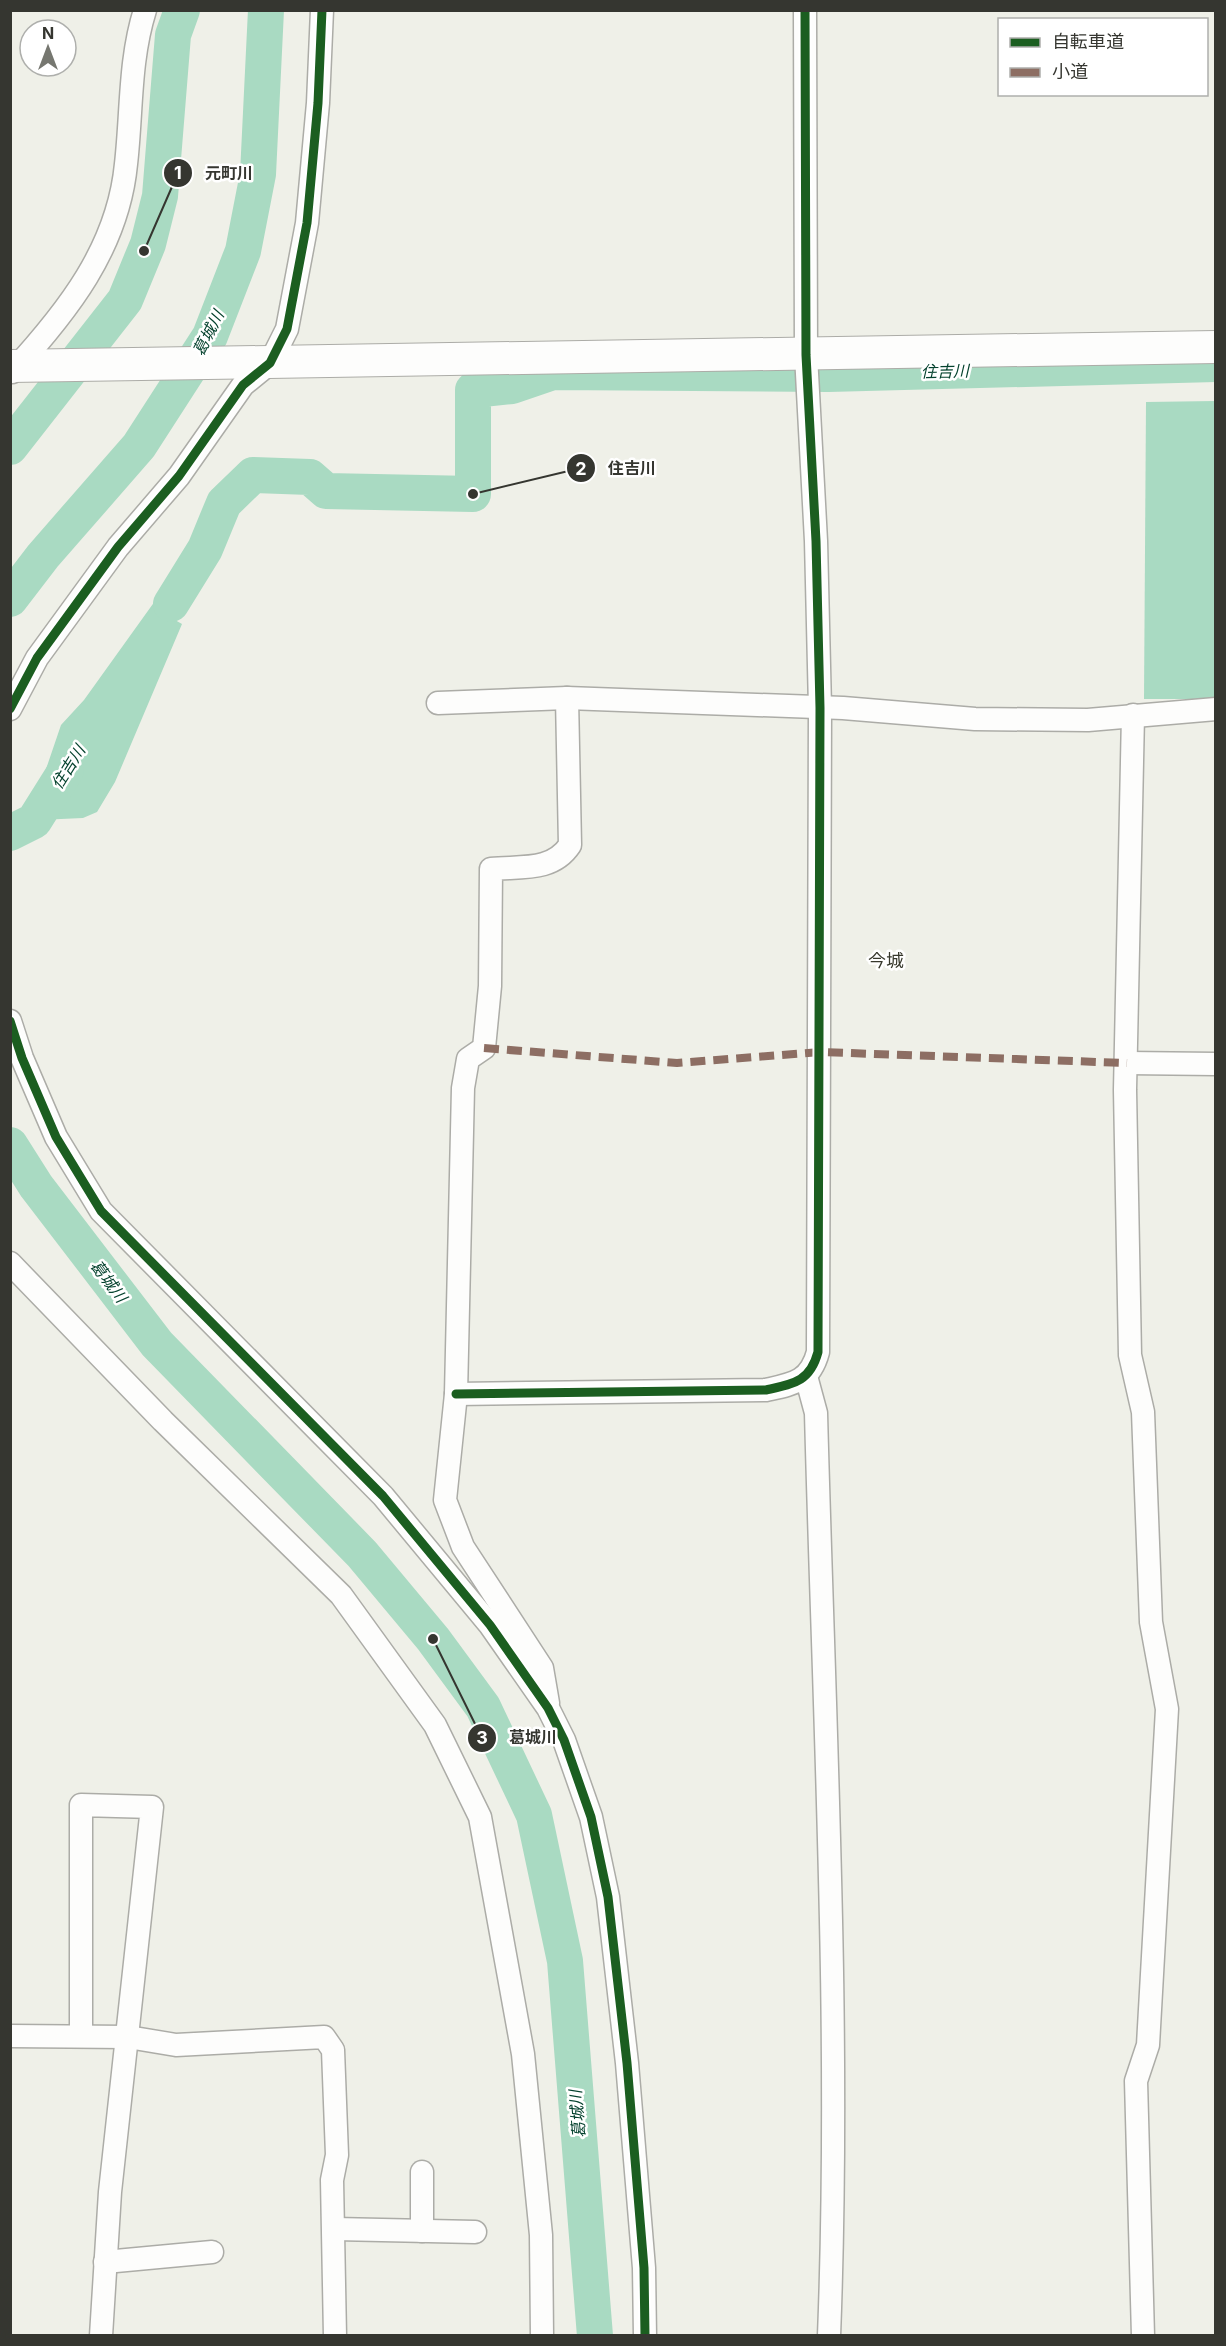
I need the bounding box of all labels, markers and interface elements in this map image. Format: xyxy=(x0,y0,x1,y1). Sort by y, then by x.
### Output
north arrow xyxy=(18,18,78,78)
legend xyxy=(998,18,1208,96)
text: N xyxy=(42,23,54,43)
text: 自転車道 xyxy=(1052,31,1124,52)
text: 小道 xyxy=(1052,61,1088,82)
callout: 元町川 xyxy=(163,156,265,190)
text: 1 xyxy=(174,162,182,183)
text: 元町川 xyxy=(205,163,253,183)
water label: 葛城川 xyxy=(188,305,229,359)
water label: 住吉川 xyxy=(921,361,971,381)
callout: 住吉川 xyxy=(566,451,668,485)
text: 2 xyxy=(575,458,587,479)
text: 住吉川 xyxy=(607,458,656,478)
water label: 住吉川 xyxy=(47,740,90,793)
district label: 今城 xyxy=(868,950,904,971)
water label: 葛城川 xyxy=(87,1256,133,1308)
callout: 葛城川 xyxy=(467,1721,569,1755)
text: 3 xyxy=(476,1727,488,1748)
text: 葛城川 xyxy=(509,1727,557,1747)
water label: 葛城川 xyxy=(565,2087,589,2139)

